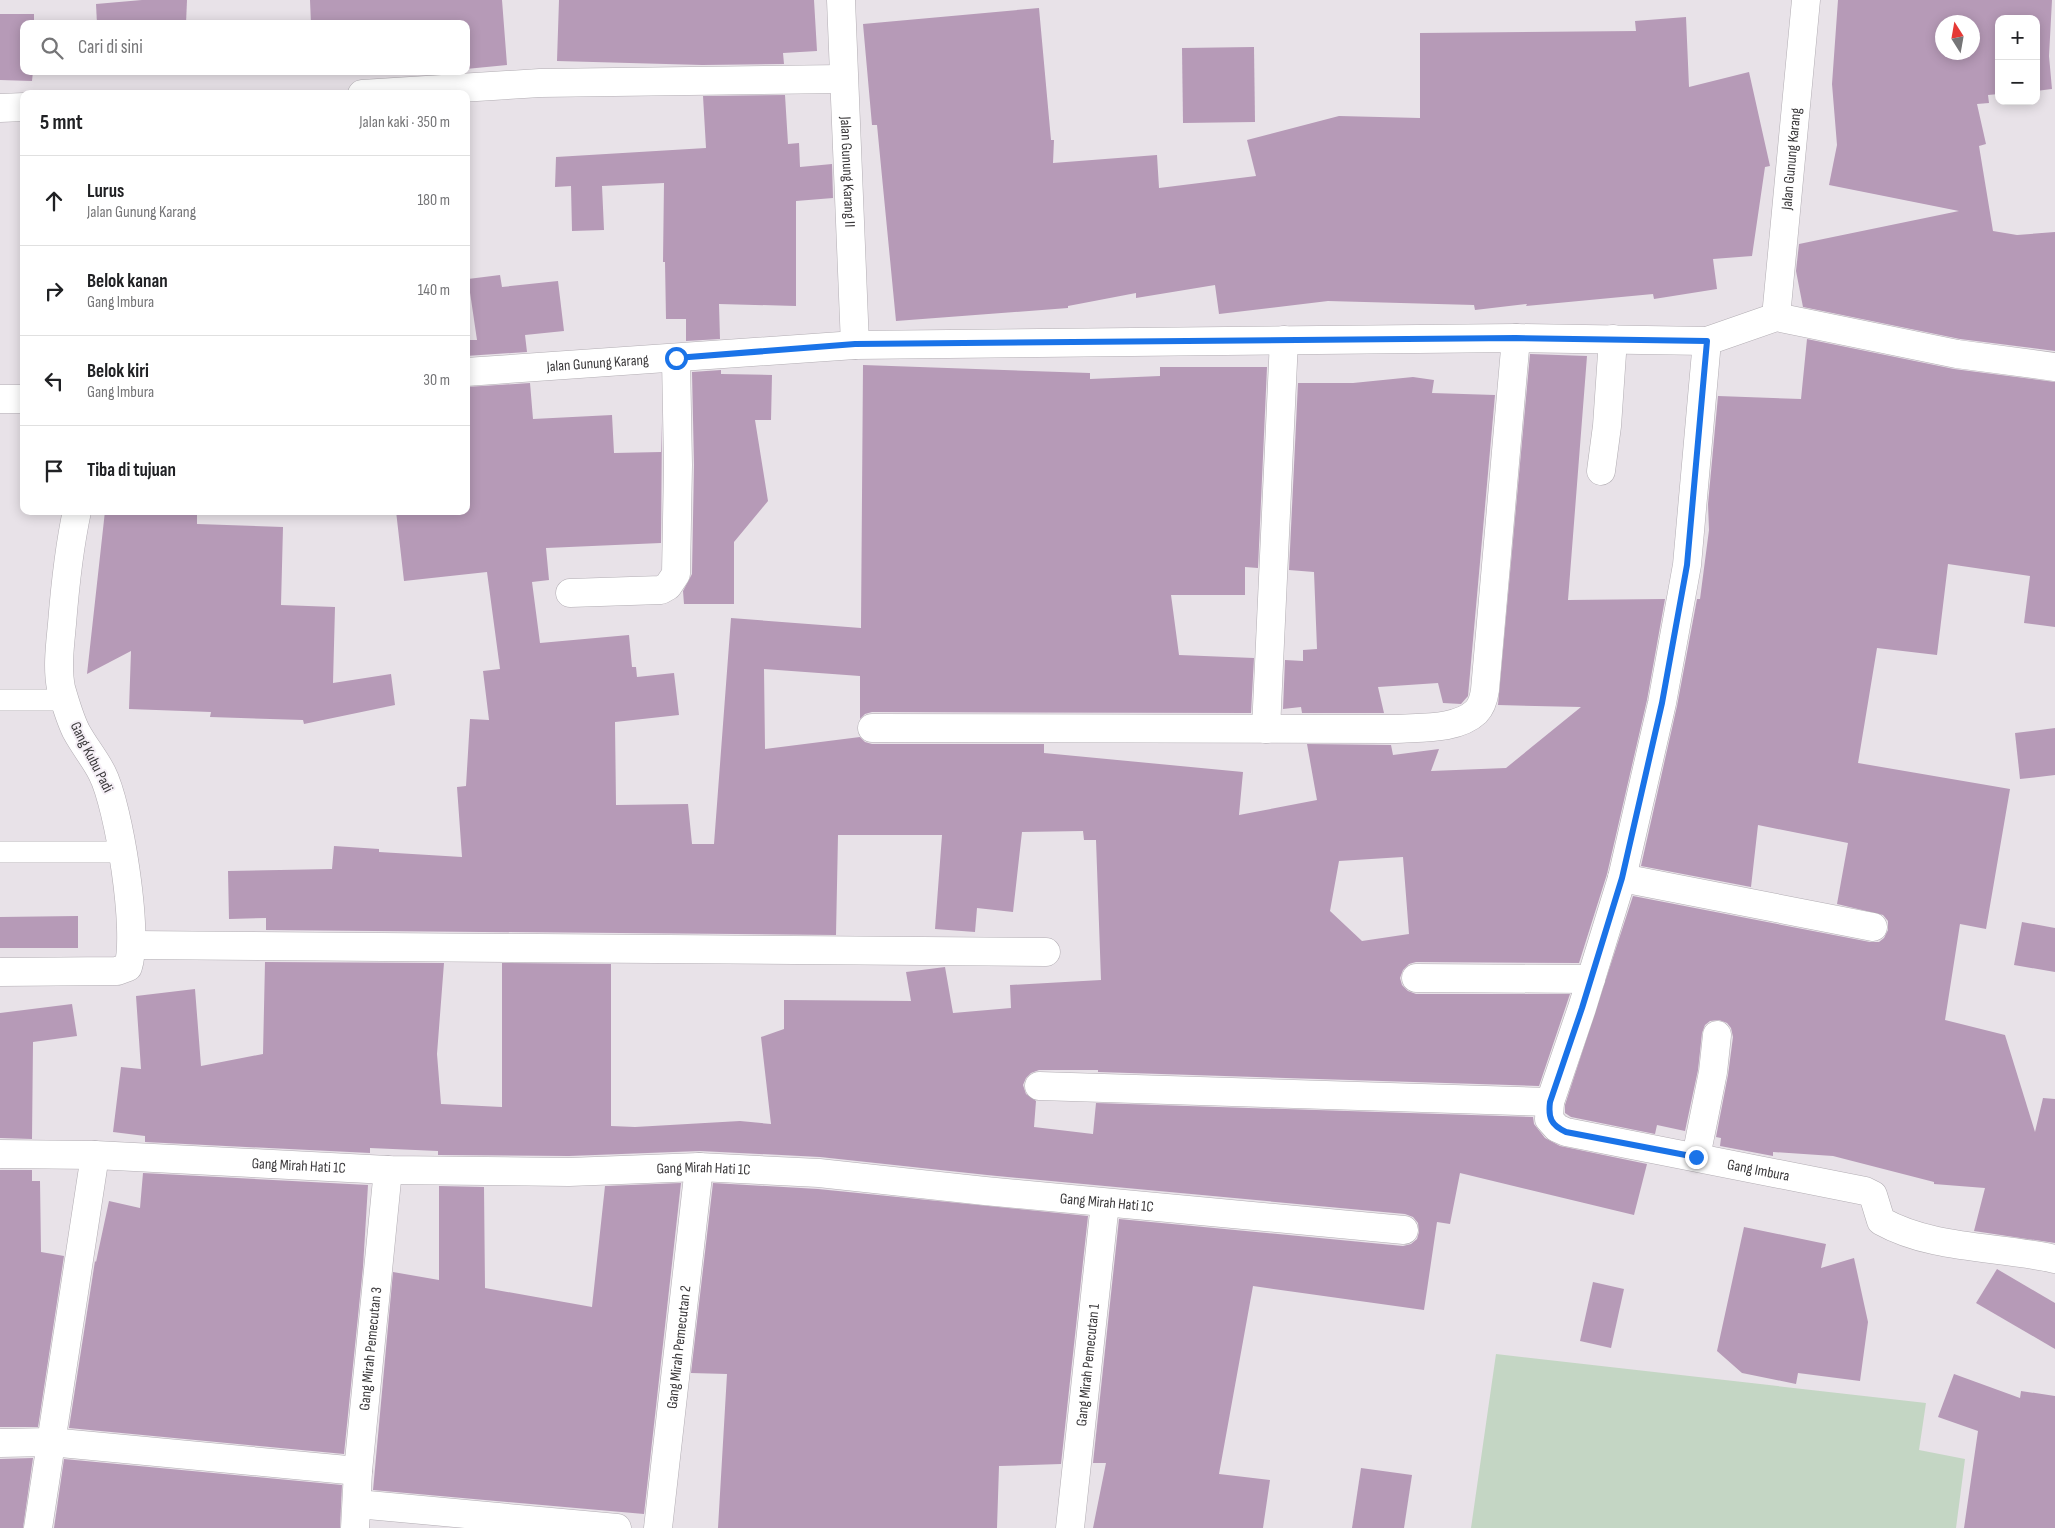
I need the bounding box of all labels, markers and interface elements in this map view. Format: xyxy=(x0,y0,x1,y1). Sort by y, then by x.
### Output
north arrow xyxy=(1935,15,1980,60)
map controls xyxy=(1995,15,2040,105)
button: + xyxy=(1995,15,2040,60)
search box xyxy=(20,20,470,75)
icon: search xyxy=(38,34,66,62)
text: Cari di sini xyxy=(78,36,143,59)
button: − xyxy=(1995,60,2040,105)
street label: Jalan Gunung Karang xyxy=(1777,107,1806,212)
text: 5 mnt xyxy=(40,110,83,135)
text: Jalan kaki · 350 m xyxy=(359,113,450,132)
street label: Jalan Gunung Karang II xyxy=(836,115,859,228)
text: Lurus xyxy=(87,180,124,203)
icon: ahead xyxy=(40,187,68,215)
text: 180 m xyxy=(417,191,450,210)
text: Jalan Gunung Karang xyxy=(87,203,196,222)
text: Belok kanan xyxy=(87,270,168,293)
icon: right xyxy=(40,277,68,305)
text: 140 m xyxy=(418,281,450,300)
text: Gang Imbura xyxy=(87,293,154,312)
route start xyxy=(665,347,688,370)
street label: Jalan Gunung Karang xyxy=(545,350,649,376)
text: Belok kiri xyxy=(87,360,149,383)
icon: left xyxy=(40,367,68,395)
text: 30 m xyxy=(423,371,450,390)
text: Gang Imbura xyxy=(87,383,154,402)
icon: arrive xyxy=(40,457,68,485)
text: Tiba di tujuan xyxy=(87,459,176,482)
street label: Gang Kubu Padi xyxy=(66,719,118,796)
route end xyxy=(1685,1146,1708,1169)
street label: Gang Mirah Hati 1C xyxy=(251,1154,346,1178)
street label: Gang Imbura xyxy=(1726,1155,1791,1186)
street label: Gang Mirah Hati 1C xyxy=(656,1158,751,1180)
street label: Gang Mirah Hati 1C xyxy=(1059,1189,1155,1217)
street label: Gang Mirah Pemecutan 2 xyxy=(663,1285,695,1410)
street label: Gang Mirah Pemecutan 3 xyxy=(355,1286,386,1411)
street label: Gang Mirah Pemecutan 1 xyxy=(1072,1302,1104,1427)

